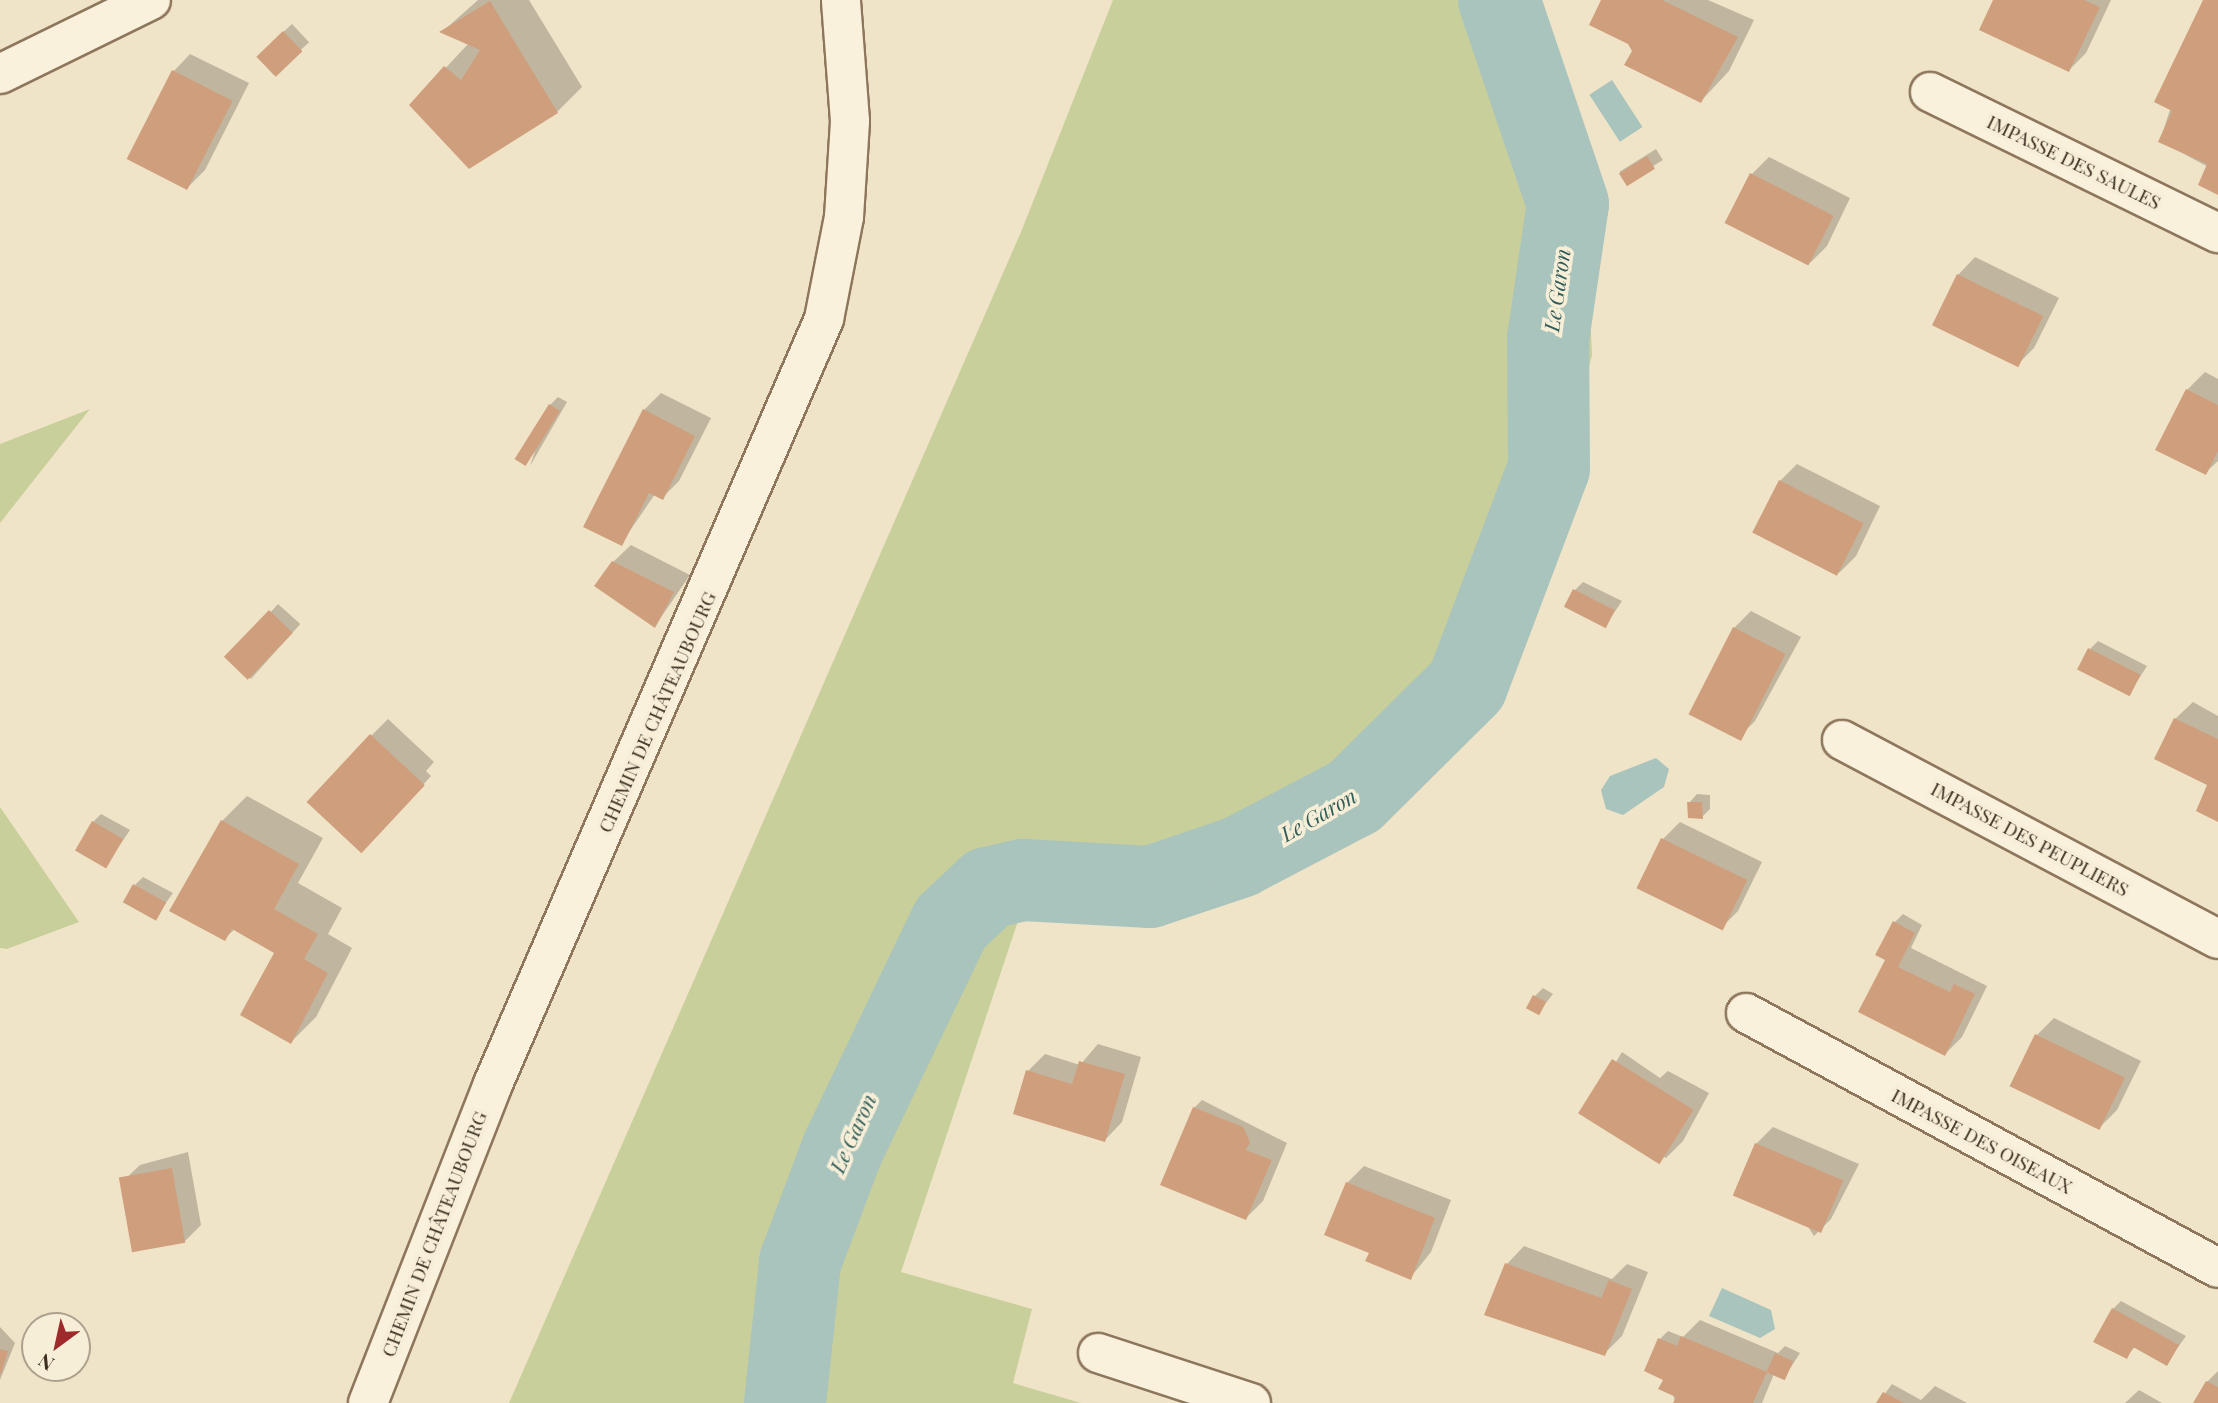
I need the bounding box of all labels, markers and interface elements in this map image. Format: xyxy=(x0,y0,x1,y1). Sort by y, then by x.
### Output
street label: IMPASSE DES SAULES xyxy=(1983,110,2165,214)
water label: Le Garon xyxy=(1538,247,1574,333)
street label: CHEMIN DE CHÂTEAUBOURG xyxy=(593,588,721,836)
street label: IMPASSE DES PEUPLIERS xyxy=(1927,777,2133,901)
water label: Le Garon xyxy=(1276,782,1360,846)
street label: IMPASSE DES OISEAUX xyxy=(1888,1084,2076,1198)
water label: Le Garon xyxy=(824,1090,880,1176)
street label: CHEMIN DE CHÂTEAUBOURG xyxy=(377,1108,491,1360)
north arrow xyxy=(21,1312,91,1382)
text: N xyxy=(33,1348,58,1378)

